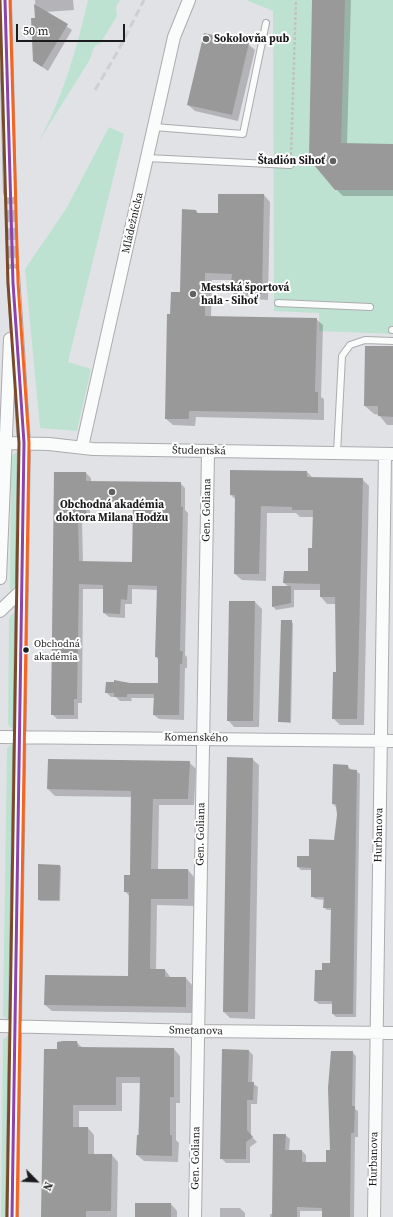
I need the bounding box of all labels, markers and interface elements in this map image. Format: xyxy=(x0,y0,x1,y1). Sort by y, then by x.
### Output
scale bar xyxy=(18,16,127,42)
text: 50 m xyxy=(23,23,49,39)
place label: Sokolovňa pub xyxy=(214,32,289,46)
marker: Sokolovňa pub xyxy=(201,34,211,44)
place label: Štadión Sihoť xyxy=(258,154,325,168)
marker: Štadión Sihoť xyxy=(328,156,338,166)
street label: Mládežnícka xyxy=(120,191,146,255)
place label: Mestská športová hala - Sihoť xyxy=(201,281,289,307)
marker: Mestská športová hala - Sihoť xyxy=(188,289,198,299)
street label: Študentská xyxy=(172,444,226,458)
street label: Gen. Goliana xyxy=(200,478,214,542)
marker: Obchodná akadémia doktora Milana Hodžu xyxy=(107,487,117,497)
place label: Obchodná akadémia doktora Milana Hodžu xyxy=(56,498,168,524)
place label: Obchodná akadémia xyxy=(34,638,80,662)
marker: Obchodná akadémia xyxy=(21,645,31,655)
street label: Komenského xyxy=(164,731,228,745)
street label: Gen. Goliana xyxy=(194,802,208,866)
street label: Hurbanova xyxy=(372,807,386,863)
street label: Smetanova xyxy=(169,1024,223,1038)
street label: Gen. Goliana xyxy=(189,1126,203,1190)
street label: Hurbanova xyxy=(367,1131,381,1187)
north arrow xyxy=(16,1161,56,1201)
text: N xyxy=(39,1179,56,1193)

